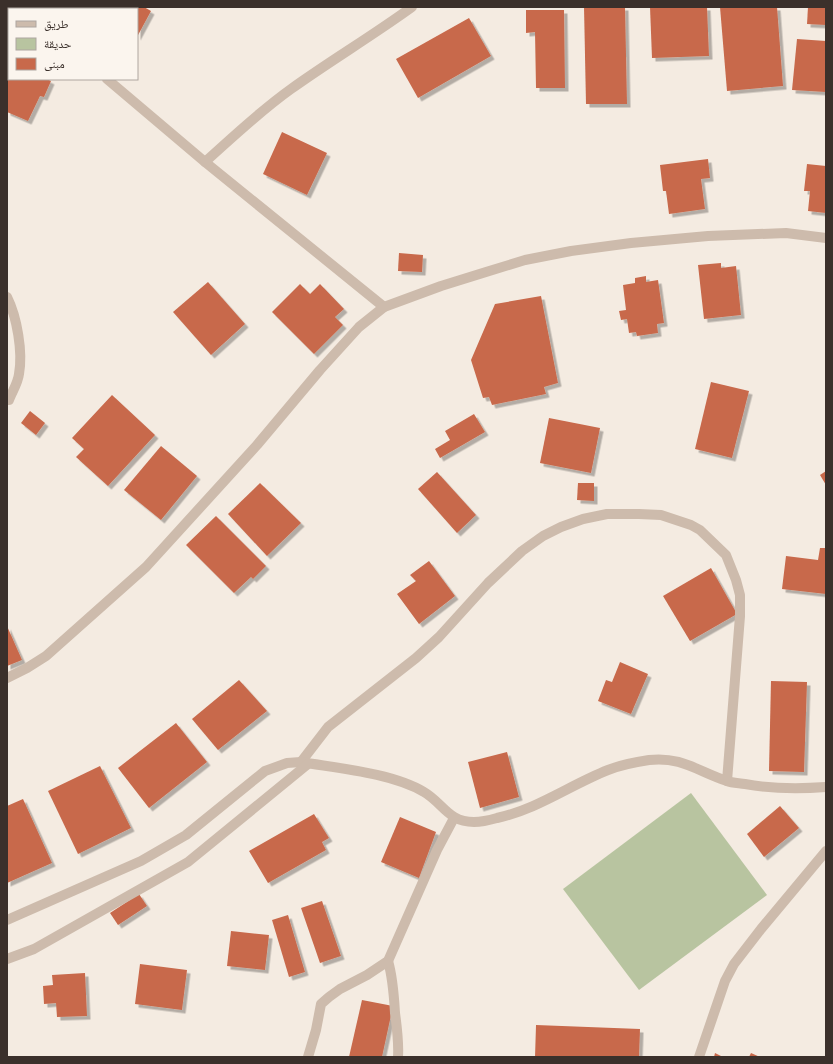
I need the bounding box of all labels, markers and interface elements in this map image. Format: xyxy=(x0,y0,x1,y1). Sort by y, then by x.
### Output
legend xyxy=(8,8,138,80)
text: طريق xyxy=(44,17,69,31)
text: حديقة xyxy=(44,37,72,51)
text: مبنى xyxy=(44,57,65,71)

